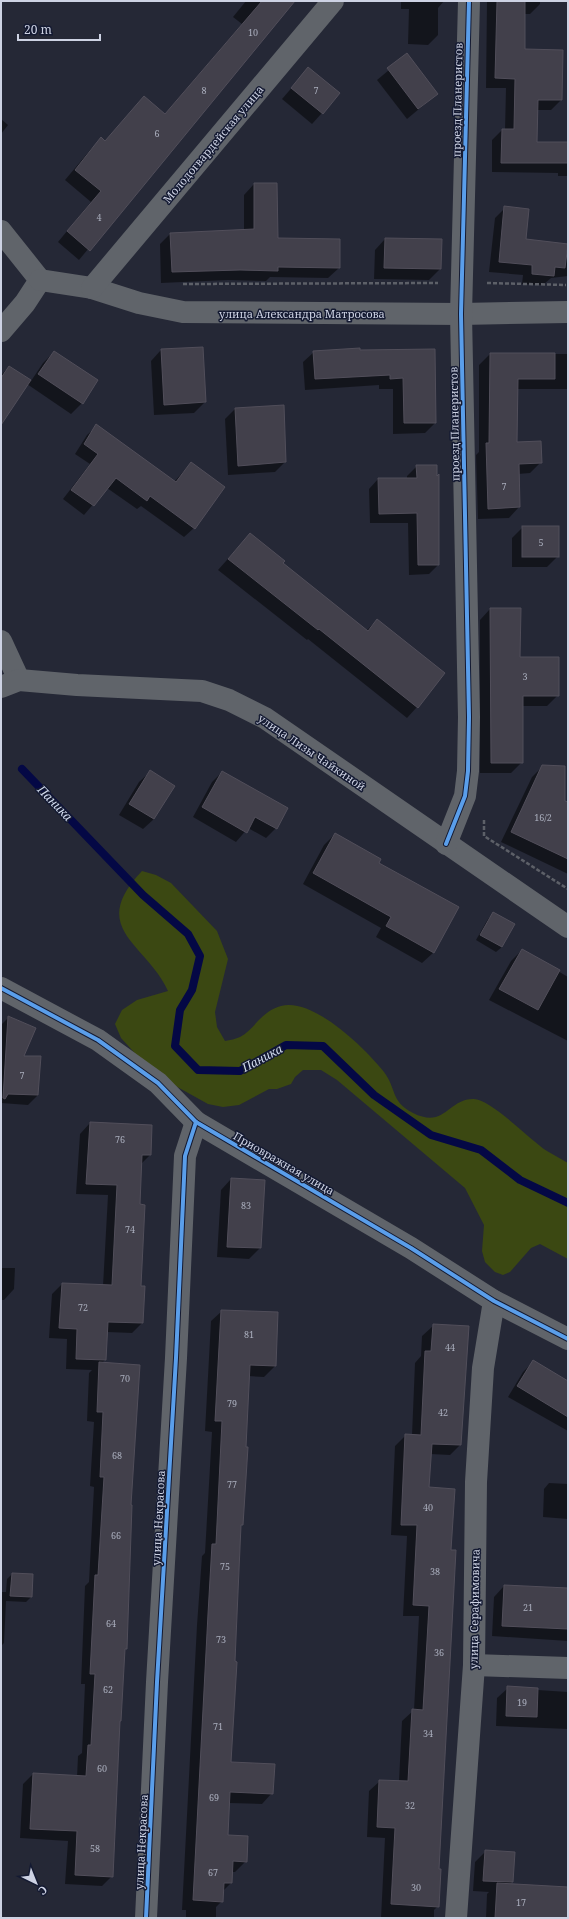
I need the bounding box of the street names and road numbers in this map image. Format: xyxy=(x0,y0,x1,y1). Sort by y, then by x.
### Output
street label: проезд Планеристов xyxy=(449,43,465,157)
street label: Молодогвардейская улица xyxy=(159,82,267,206)
street label: улица Александра Матросова xyxy=(219,306,385,321)
street label: проезд Планеристов xyxy=(446,367,462,481)
street label: улица Лизы Чайкиной xyxy=(255,710,369,794)
street label: Приовражная улица xyxy=(231,1128,337,1198)
street label: улица Некрасова xyxy=(148,1470,168,1566)
street label: улица Серафимовича xyxy=(465,1549,483,1669)
street label: улица Некрасова xyxy=(131,1794,151,1890)

